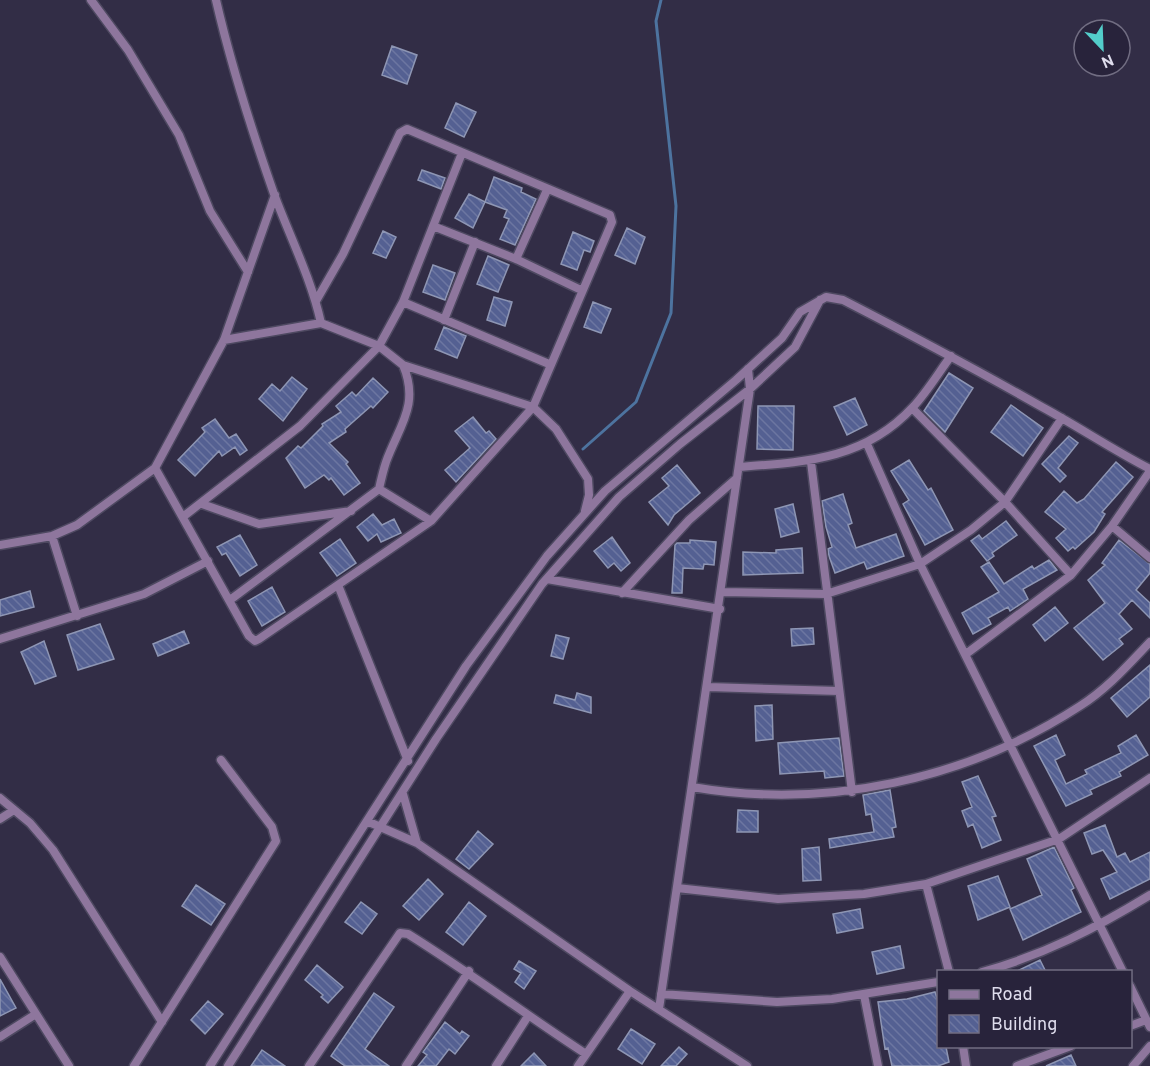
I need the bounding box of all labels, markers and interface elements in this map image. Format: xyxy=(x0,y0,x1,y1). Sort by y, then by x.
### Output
north arrow xyxy=(1072,18,1132,78)
text: N xyxy=(1098,49,1116,71)
legend xyxy=(937,970,1132,1048)
text: Road xyxy=(991,984,1033,1007)
text: Building xyxy=(991,1014,1057,1037)

